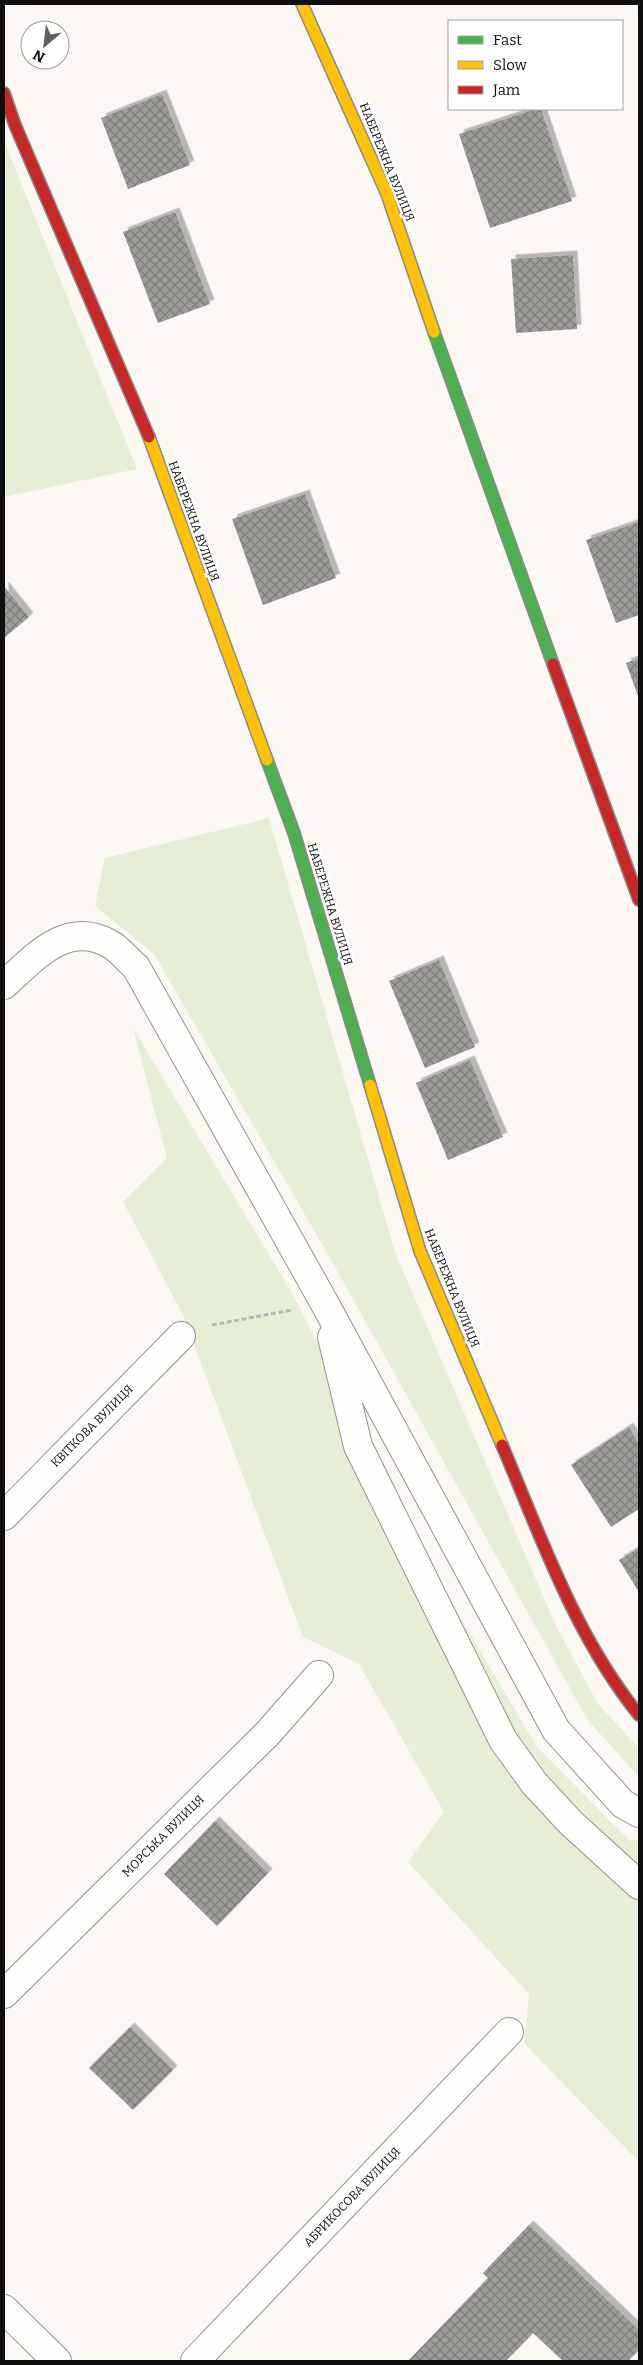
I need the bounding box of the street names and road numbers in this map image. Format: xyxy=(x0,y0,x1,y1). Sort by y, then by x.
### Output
street label: НАБЕРЕЖНА ВУЛИЦЯ xyxy=(357,101,417,224)
street label: НАБЕРЕЖНА ВУЛИЦЯ xyxy=(166,459,222,583)
street label: НАБЕРЕЖНА ВУЛИЦЯ xyxy=(305,841,355,967)
street label: НАБЕРЕЖНА ВУЛИЦЯ xyxy=(422,1227,482,1350)
street label: КВІТКОВА ВУЛИЦЯ xyxy=(48,1382,136,1470)
street label: МОРСЬКА ВУЛИЦЯ xyxy=(119,1792,207,1880)
street label: АБРИКОСОВА ВУЛИЦЯ xyxy=(301,2144,403,2250)

